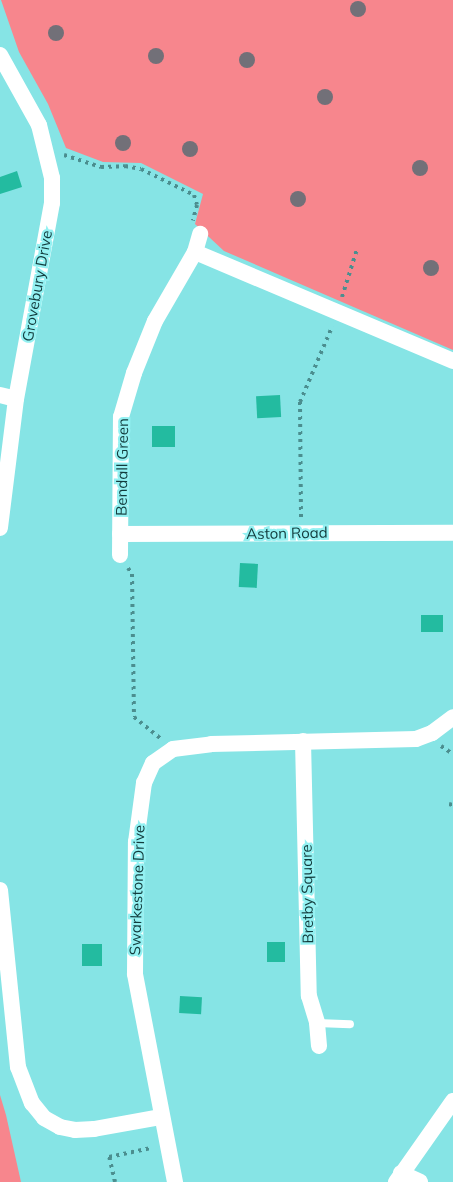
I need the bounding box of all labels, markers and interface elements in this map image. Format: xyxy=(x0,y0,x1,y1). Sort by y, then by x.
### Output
street label: Grovebury Drive xyxy=(18,229,56,343)
street label: Bendall Green xyxy=(112,418,132,516)
street label: Aston Road xyxy=(246,523,328,543)
street label: Swarkestone Drive xyxy=(126,824,148,956)
street label: Bretby Square xyxy=(297,844,317,944)

